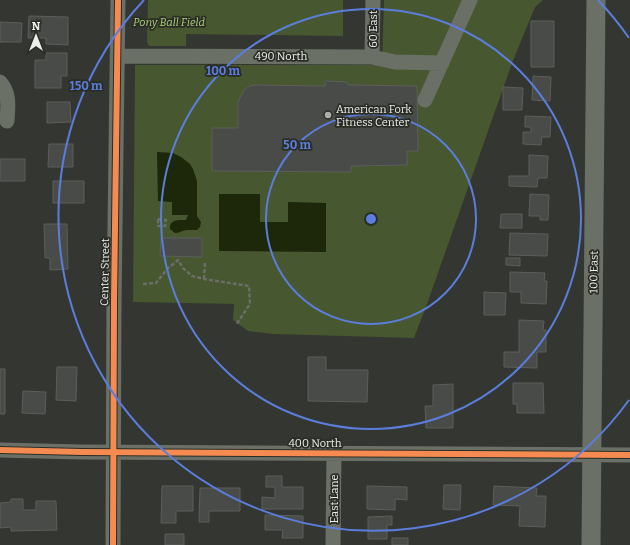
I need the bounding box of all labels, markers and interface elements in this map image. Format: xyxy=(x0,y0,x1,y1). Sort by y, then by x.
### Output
street label: 60 East xyxy=(367,10,380,48)
north arrow xyxy=(16,16,56,56)
park label: Pony Ball Field xyxy=(133,16,205,29)
text: N xyxy=(32,20,41,33)
street label: 490 North xyxy=(255,50,307,63)
text: 100 m xyxy=(206,64,241,78)
text: 150 m xyxy=(70,79,103,93)
place label: American Fork Fitness Center xyxy=(336,103,412,129)
marker: American Fork Fitness Center xyxy=(323,110,333,120)
text: 50 m xyxy=(283,138,311,152)
centre of rings xyxy=(364,212,378,226)
street label: Center Street xyxy=(98,238,112,306)
street label: 100 East xyxy=(587,251,601,293)
street label: 400 North xyxy=(288,437,342,450)
street label: East Lane xyxy=(328,474,341,524)

